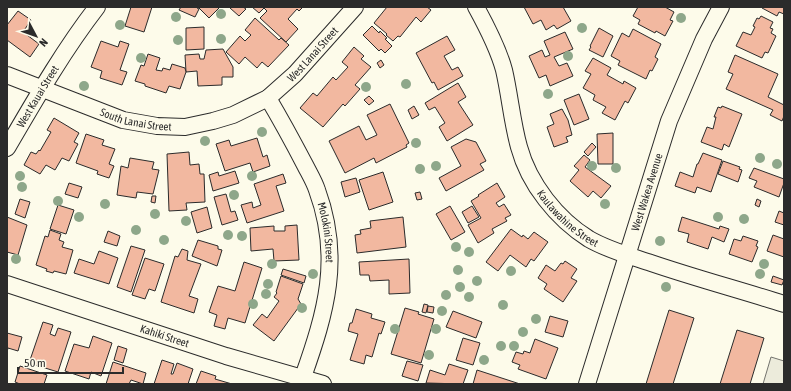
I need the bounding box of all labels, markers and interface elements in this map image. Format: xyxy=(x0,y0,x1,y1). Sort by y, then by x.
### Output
north arrow xyxy=(16,16,56,56)
street label: West Lanai Street xyxy=(285,24,340,84)
text: N xyxy=(37,36,50,49)
street label: West Kauai Street xyxy=(14,63,61,130)
street label: South Lanai Street xyxy=(98,106,172,133)
street label: West Wakea Avenue xyxy=(629,152,665,232)
street label: Kaulawahine Street xyxy=(535,188,600,249)
street label: Molokini Street xyxy=(315,201,336,263)
street label: Kahiki Street xyxy=(139,322,191,349)
scale bar xyxy=(18,349,123,375)
text: 50 m xyxy=(24,356,46,370)

